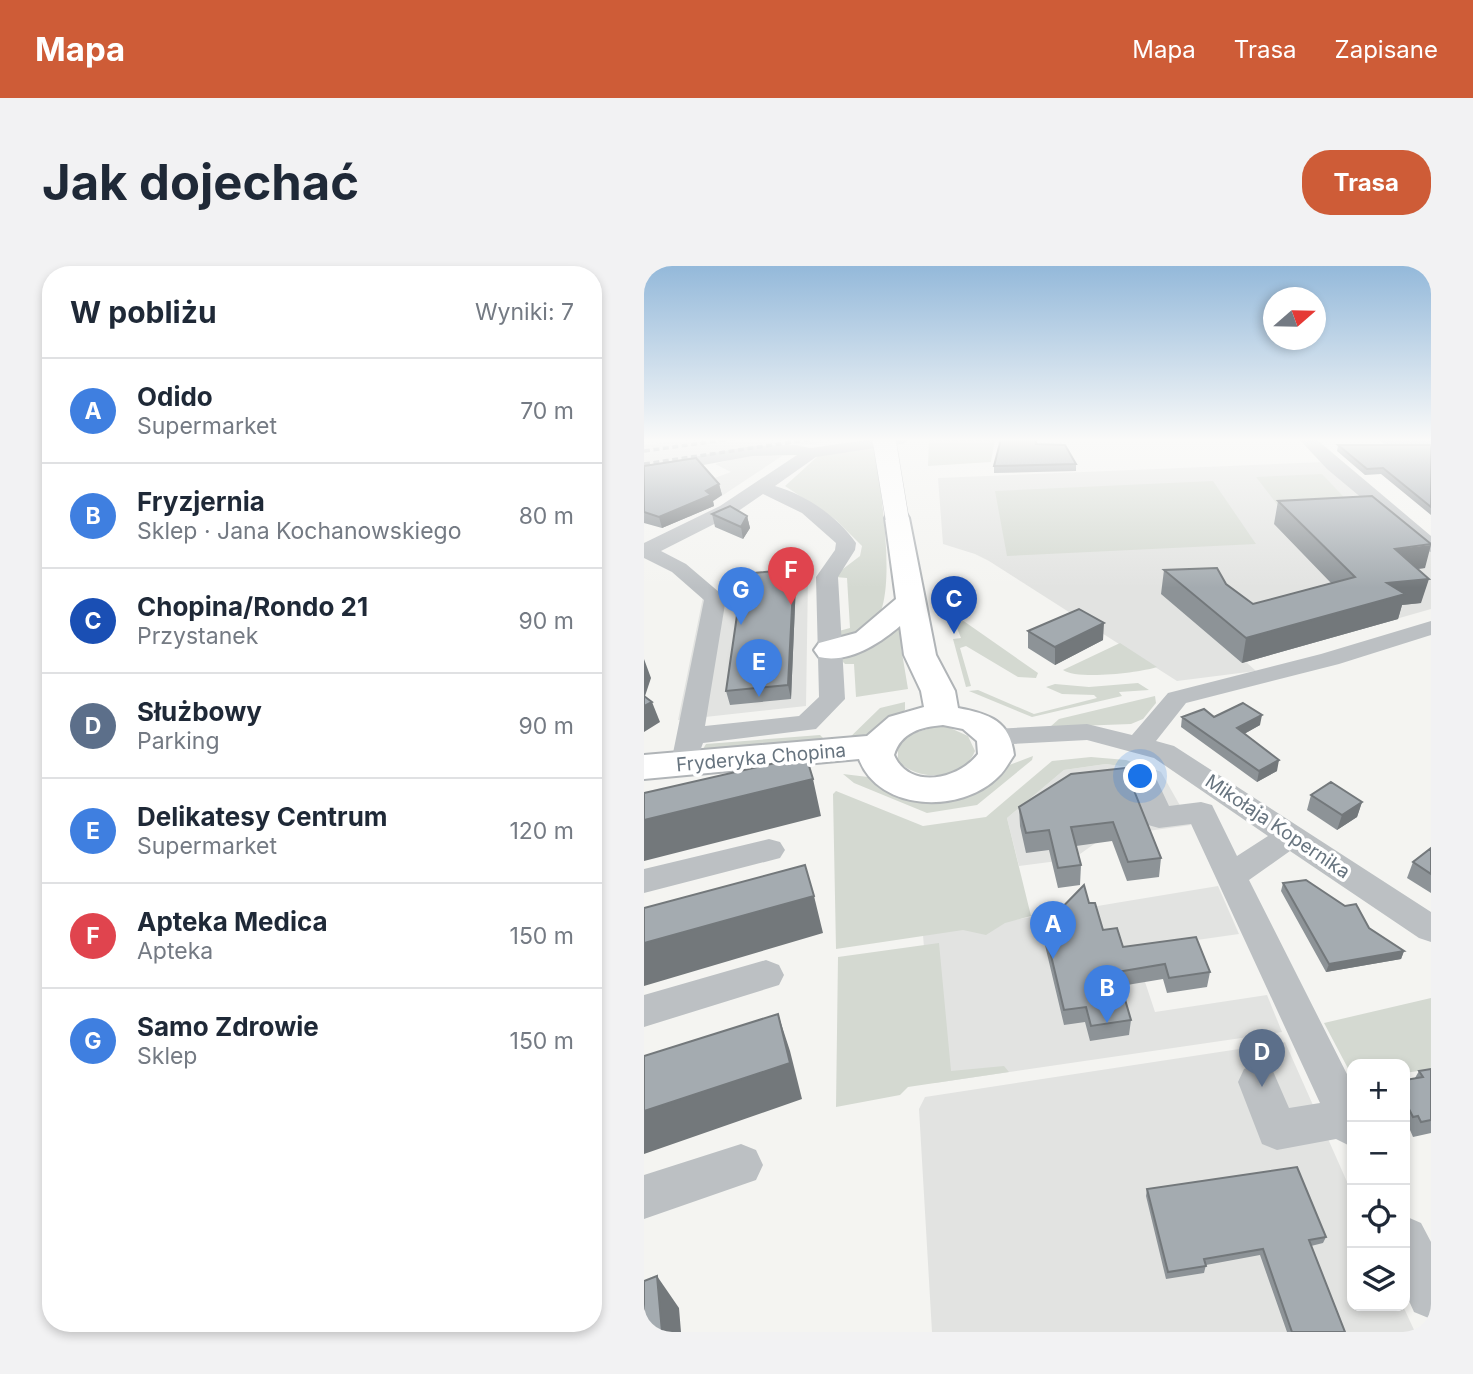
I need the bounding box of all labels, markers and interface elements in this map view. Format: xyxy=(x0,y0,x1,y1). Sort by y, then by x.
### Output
text: Mapa xyxy=(35,29,125,69)
text: Mapa xyxy=(1132,35,1196,64)
text: Trasa xyxy=(1234,35,1297,64)
text: Zapisane xyxy=(1335,35,1438,64)
button: Trasa xyxy=(1302,150,1431,215)
text: Jak dojechać xyxy=(42,153,359,212)
north arrow xyxy=(1263,287,1326,350)
text: W pobliżu xyxy=(70,294,217,330)
text: Wyniki: 7 xyxy=(475,298,574,326)
text: Odido xyxy=(137,381,213,412)
text: A xyxy=(84,397,102,425)
text: 70 m xyxy=(520,397,574,425)
text: Supermarket xyxy=(137,412,277,440)
text: Fryzjernia xyxy=(137,486,265,517)
text: B xyxy=(85,502,101,530)
text: 80 m xyxy=(519,502,574,530)
text: Sklep · Jana Kochanowskiego xyxy=(137,517,461,545)
pin: F xyxy=(768,547,814,605)
pin: G xyxy=(718,567,764,625)
pin: C xyxy=(931,576,977,634)
text: Chopina/Rondo 21 xyxy=(137,591,368,622)
text: C xyxy=(84,607,102,635)
text: 90 m xyxy=(519,607,574,635)
text: Przystanek xyxy=(137,622,258,650)
pin: E xyxy=(736,639,782,697)
text: Służbowy xyxy=(137,696,262,727)
text: D xyxy=(85,712,101,740)
text: 90 m xyxy=(519,712,574,740)
text: Parking xyxy=(137,727,220,755)
street label: Fryderyka Chopina xyxy=(675,739,847,776)
your location xyxy=(1123,759,1157,793)
street label: Mikołaja Kopernika xyxy=(1201,769,1354,883)
text: Delikatesy Centrum xyxy=(137,801,388,832)
text: E xyxy=(86,817,100,845)
text: 120 m xyxy=(509,817,574,845)
text: Supermarket xyxy=(137,832,277,860)
pin: A xyxy=(1030,901,1076,959)
text: Apteka Medica xyxy=(137,906,328,937)
text: F xyxy=(86,922,100,950)
text: 150 m xyxy=(510,922,574,950)
text: Apteka xyxy=(137,937,213,965)
pin: B xyxy=(1084,965,1130,1023)
text: Samo Zdrowie xyxy=(137,1011,319,1042)
text: G xyxy=(84,1027,102,1055)
text: 150 m xyxy=(510,1027,574,1055)
pin: D xyxy=(1239,1029,1285,1087)
text: Sklep xyxy=(137,1042,197,1070)
map controls xyxy=(1347,1059,1410,1311)
button: + xyxy=(1347,1059,1410,1122)
button: − xyxy=(1347,1122,1410,1185)
button: locate xyxy=(1347,1185,1410,1248)
button: layers xyxy=(1347,1248,1410,1311)

